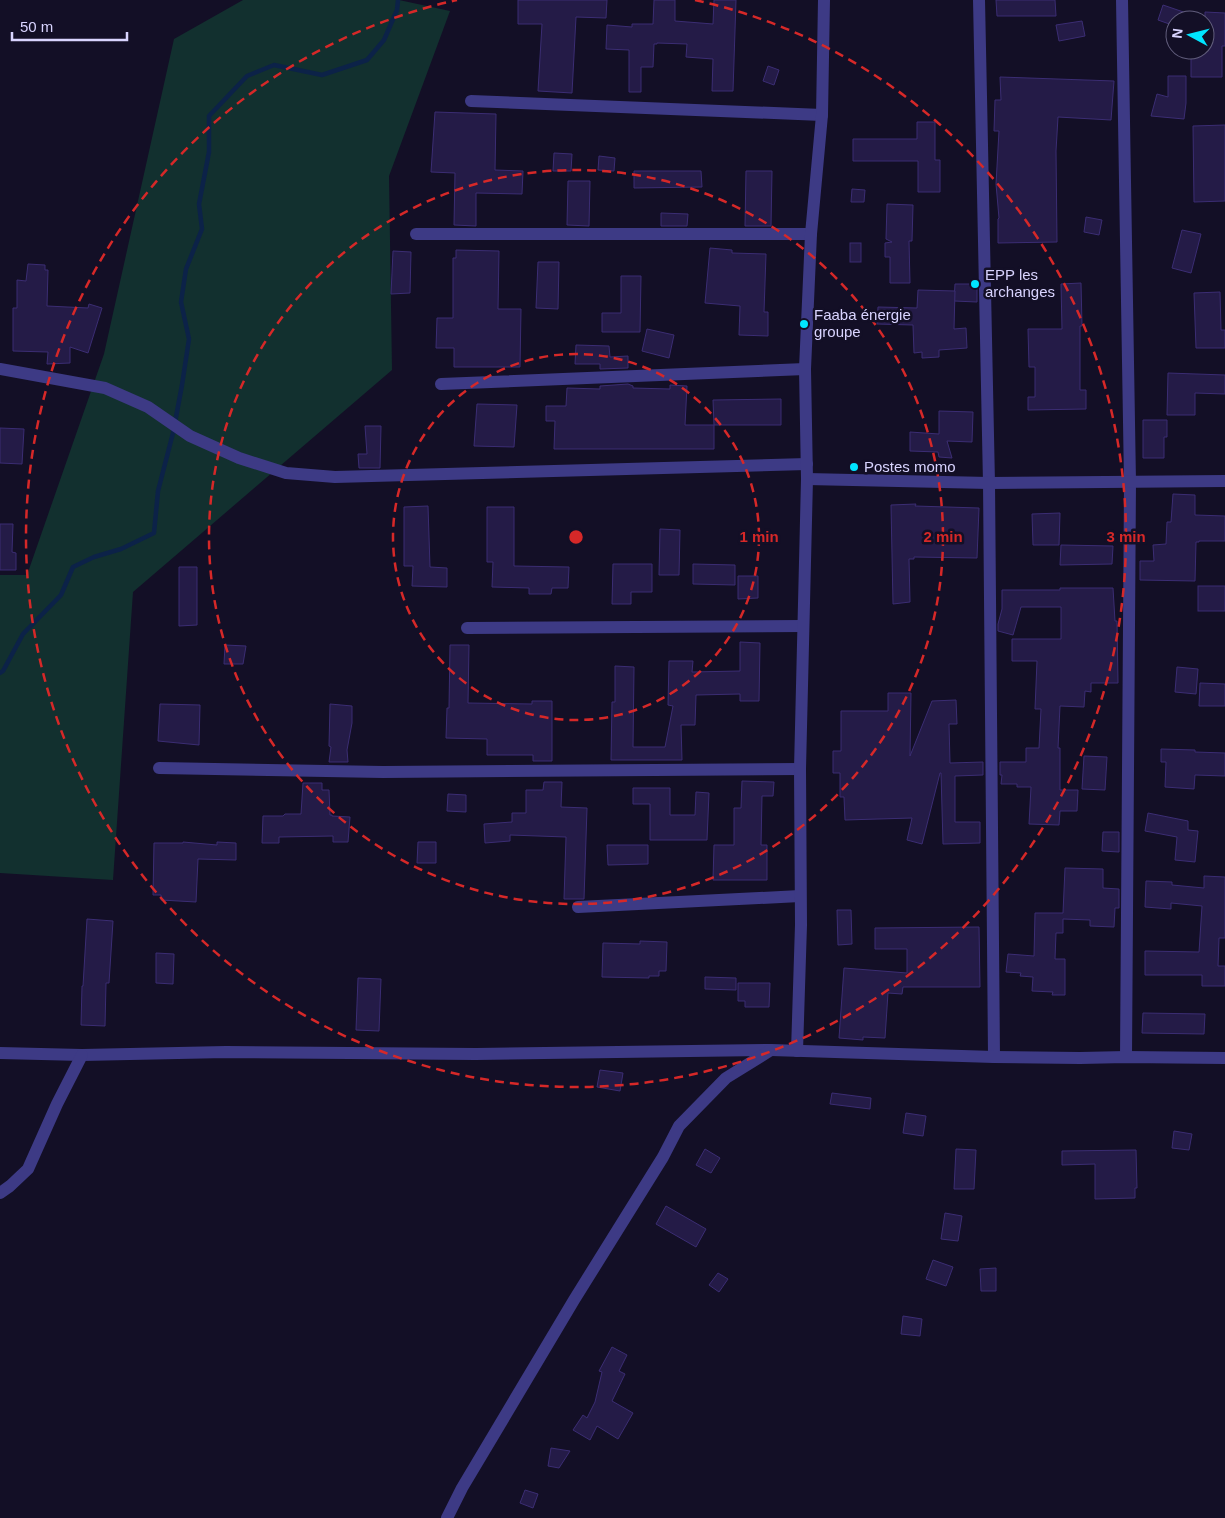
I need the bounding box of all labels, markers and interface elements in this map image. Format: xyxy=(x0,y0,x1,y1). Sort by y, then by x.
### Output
scale bar xyxy=(12,10,128,42)
north arrow xyxy=(1165,10,1215,60)
text: 50 m xyxy=(20,18,53,35)
text: N xyxy=(1169,27,1186,39)
place label: EPP les archanges xyxy=(985,266,1055,300)
marker: EPP les archanges xyxy=(969,278,981,290)
place label: Faaba énergie groupe xyxy=(814,306,911,340)
marker: Faaba énergie groupe xyxy=(798,318,810,330)
place label: Postes momo xyxy=(864,458,956,475)
marker: Postes momo xyxy=(848,461,860,473)
centre of rings xyxy=(567,528,585,546)
text: 1 min xyxy=(739,528,779,545)
text: 2 min xyxy=(923,528,963,545)
text: 3 min xyxy=(1106,528,1146,545)

